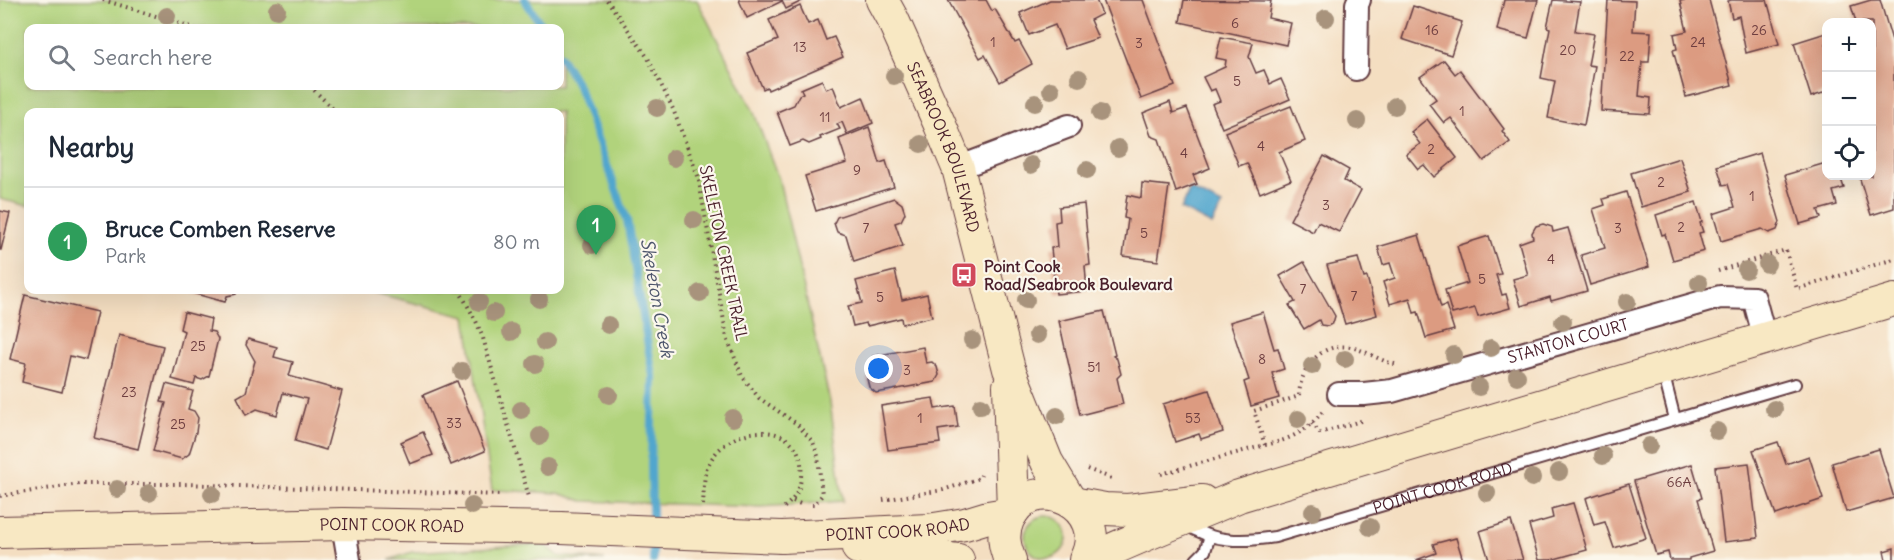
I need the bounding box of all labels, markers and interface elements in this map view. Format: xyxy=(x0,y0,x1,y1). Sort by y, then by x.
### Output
house number: 6 xyxy=(1231,14,1239,32)
map controls xyxy=(1822,18,1876,180)
button: + xyxy=(1822,18,1876,72)
house number: 16 xyxy=(1425,21,1439,39)
house number: 26 xyxy=(1751,21,1767,39)
search box xyxy=(24,24,564,90)
house number: 1 xyxy=(990,33,996,51)
house number: 24 xyxy=(1690,33,1706,51)
house number: 3 xyxy=(1135,34,1143,52)
house number: 13 xyxy=(793,38,807,56)
icon: search xyxy=(45,41,78,74)
house number: 20 xyxy=(1560,41,1576,59)
text: Search here xyxy=(93,43,212,71)
house number: 22 xyxy=(1619,47,1635,65)
street label: SEABROOK BOULEVARD xyxy=(903,59,984,234)
house number: 5 xyxy=(1233,72,1241,90)
button: − xyxy=(1822,72,1876,126)
house number: 1 xyxy=(1459,102,1465,120)
house number: 11 xyxy=(819,108,831,126)
button: locate xyxy=(1822,126,1876,180)
text: Nearby xyxy=(48,131,134,164)
house number: 4 xyxy=(1257,137,1265,155)
house number: 2 xyxy=(1427,140,1435,158)
house number: 4 xyxy=(1180,144,1188,162)
house number: 9 xyxy=(853,161,861,179)
street label: SKELETON CREEK TRAIL xyxy=(696,163,752,343)
house number: 2 xyxy=(1657,173,1665,191)
house number: 1 xyxy=(1749,187,1755,205)
house number: 3 xyxy=(1322,196,1330,214)
pin: 1 xyxy=(576,206,616,255)
text: Bruce Comben Reserve xyxy=(105,215,336,243)
house number: 2 xyxy=(1677,218,1685,236)
house number: 7 xyxy=(863,219,870,237)
house number: 3 xyxy=(1614,219,1622,237)
house number: 5 xyxy=(1140,224,1148,242)
text: 1 xyxy=(64,229,71,254)
text: 80 m xyxy=(493,229,540,254)
water label: Skeleton Creek xyxy=(636,237,680,361)
text: Park xyxy=(105,243,146,268)
house number: 4 xyxy=(1547,250,1555,268)
place label: Point Cook Road/Seabrook Boulevard xyxy=(984,256,1173,294)
bus stop icon: Point Cook Road/Seabrook Boulevard xyxy=(949,260,979,290)
house number: 5 xyxy=(1478,270,1486,288)
house number: 7 xyxy=(1300,280,1307,298)
house number: 7 xyxy=(1351,287,1358,305)
house number: 5 xyxy=(876,288,884,306)
street label: STANTON COURT xyxy=(1505,314,1631,367)
house number: 25 xyxy=(190,337,206,355)
house number: 8 xyxy=(1258,350,1266,368)
your location xyxy=(864,354,893,383)
house number: 51 xyxy=(1087,358,1101,376)
house number: 3 xyxy=(903,361,911,379)
house number: 23 xyxy=(121,383,137,401)
house number: 1 xyxy=(917,409,923,427)
house number: 53 xyxy=(1185,409,1201,427)
house number: 33 xyxy=(446,414,462,432)
house number: 25 xyxy=(170,415,186,433)
street label: POINT COOK ROAD xyxy=(1370,458,1515,518)
house number: 66A xyxy=(1666,473,1692,491)
street label: POINT COOK ROAD xyxy=(825,513,971,545)
street label: POINT COOK ROAD xyxy=(319,514,464,536)

